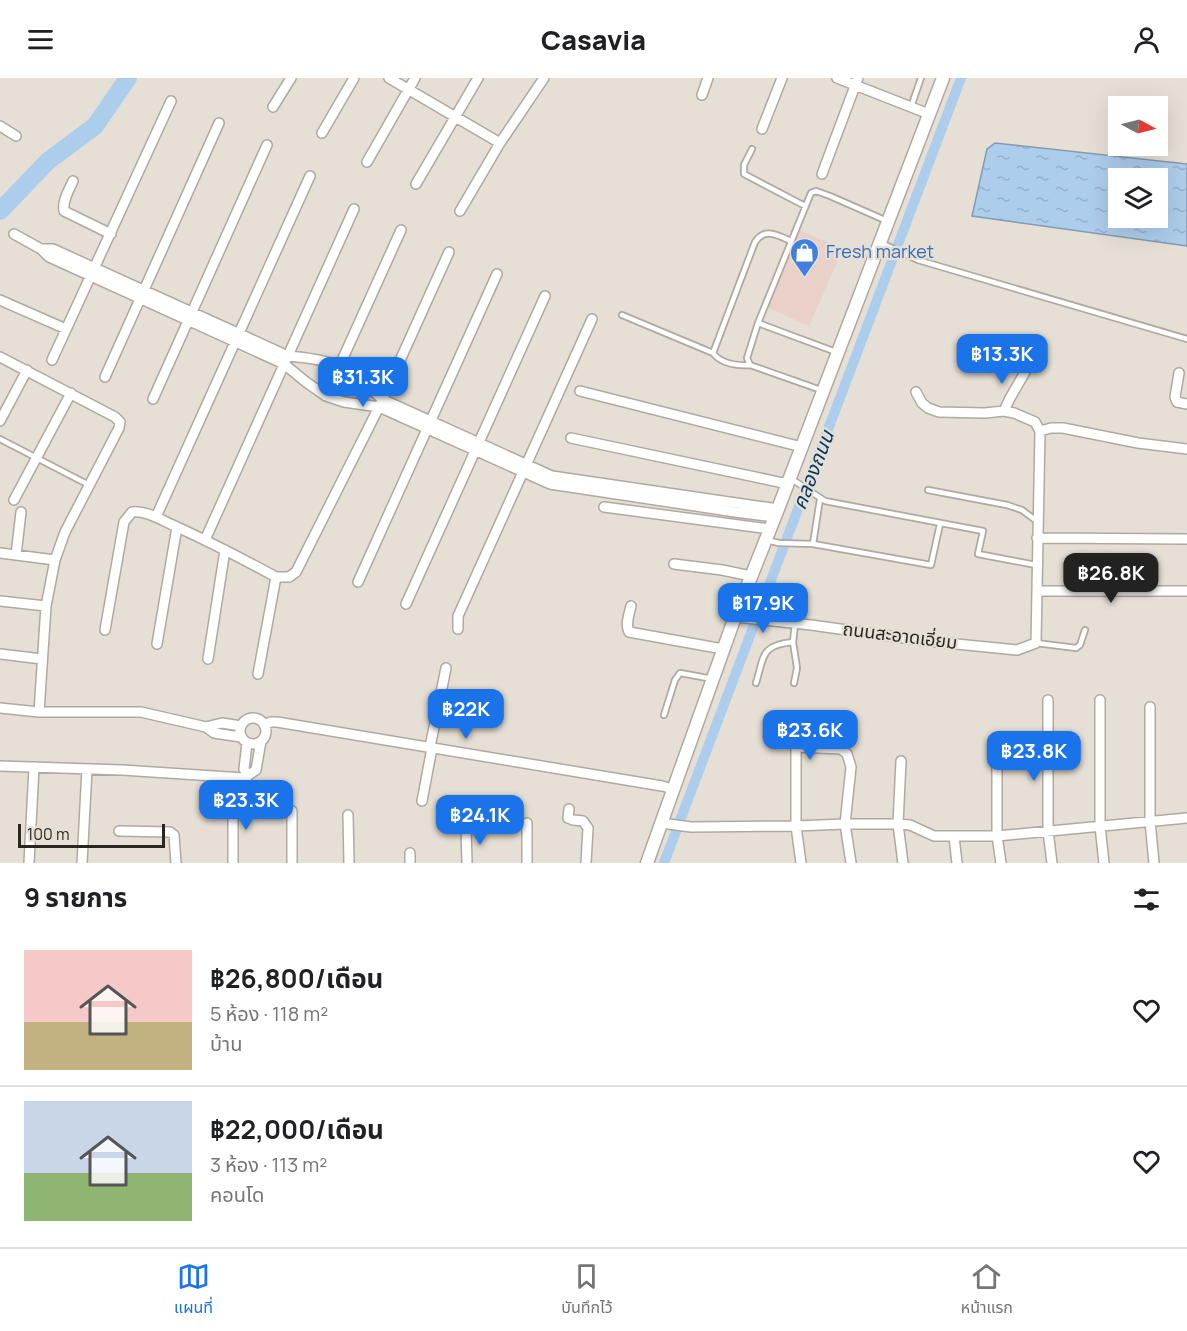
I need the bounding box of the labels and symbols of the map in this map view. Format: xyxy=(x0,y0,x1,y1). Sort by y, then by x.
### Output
north arrow xyxy=(1108,96,1168,156)
shop icon: Fresh market xyxy=(789,236,821,278)
place label: Fresh market xyxy=(826,239,934,263)
pin: ฿13.3K xyxy=(953,334,1051,385)
pin: ฿31.3K xyxy=(314,357,412,408)
water label: คลองถนน xyxy=(785,425,841,513)
pin: ฿26.8K xyxy=(1062,553,1160,604)
pin: ฿17.9K xyxy=(714,583,812,634)
street label: ถนนสะอาดเอี่ยม xyxy=(841,616,959,654)
pin: ฿22K xyxy=(430,689,502,740)
pin: ฿23.6K xyxy=(761,710,859,761)
pin: ฿23.8K xyxy=(985,731,1083,782)
pin: ฿23.3K xyxy=(197,780,295,831)
pin: ฿24.1K xyxy=(431,795,529,846)
scale bar xyxy=(18,821,165,848)

